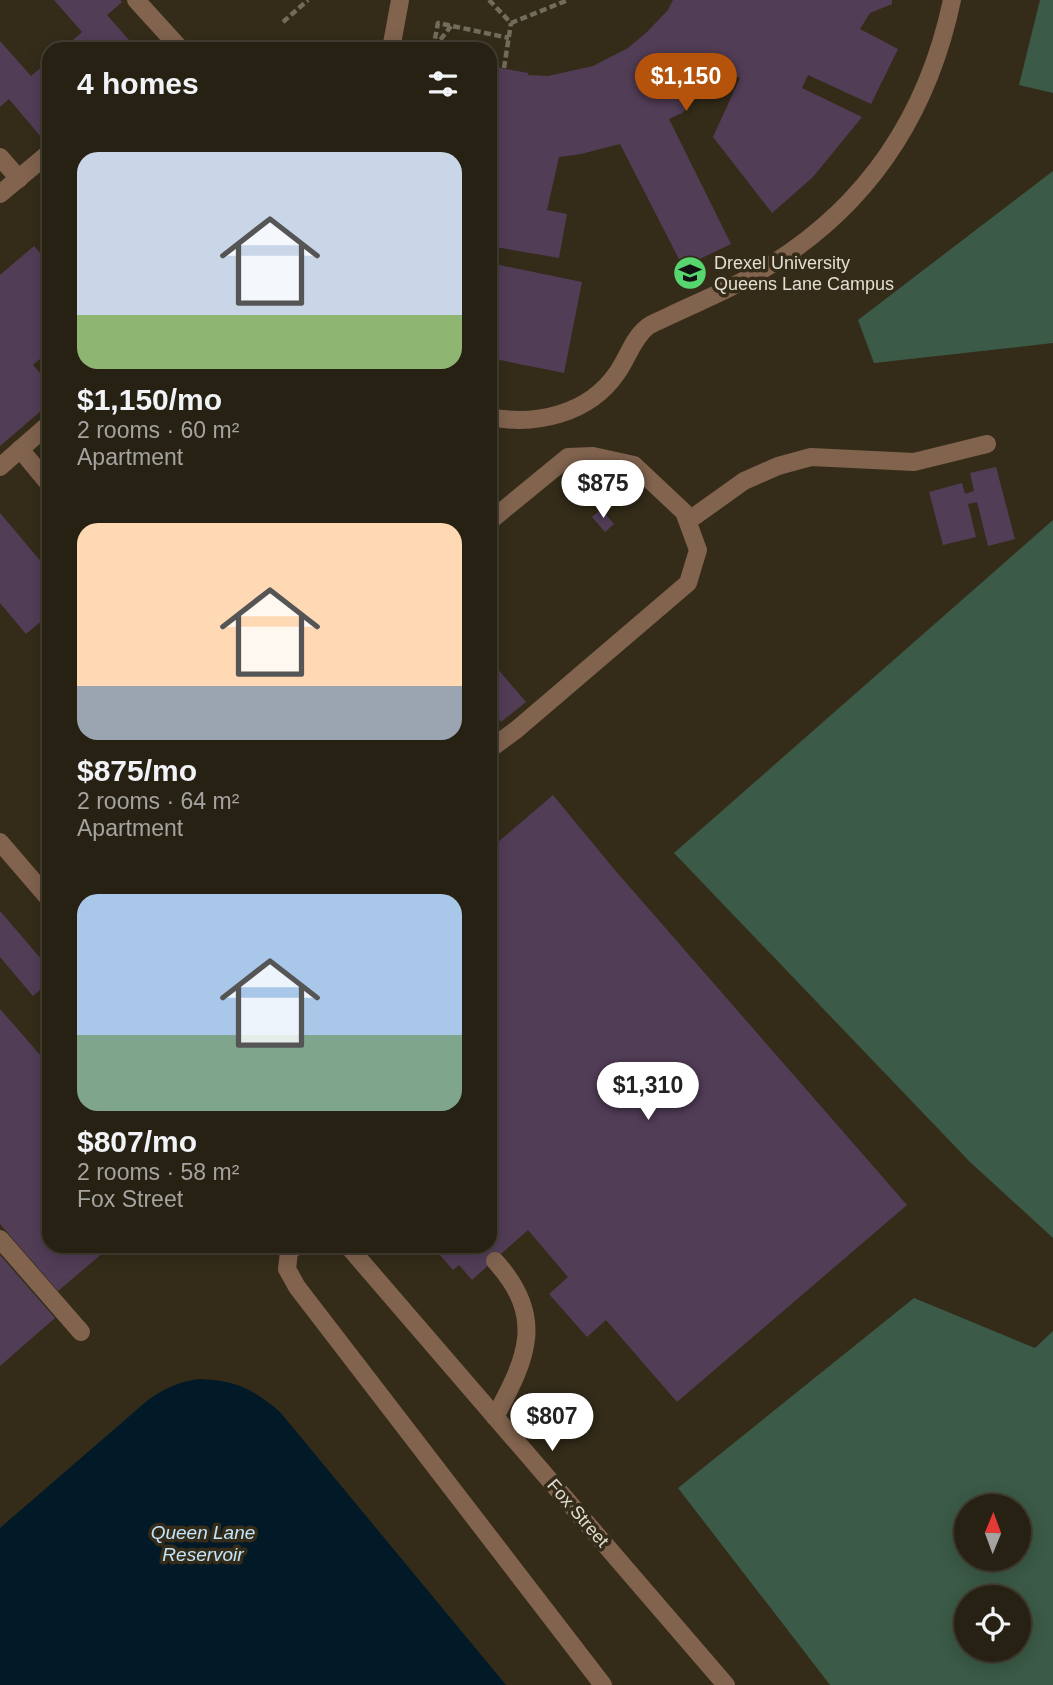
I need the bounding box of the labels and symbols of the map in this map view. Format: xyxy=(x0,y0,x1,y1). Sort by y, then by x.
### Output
pin: $1,150 xyxy=(629,54,743,113)
place label: Drexel University Queens Lane Campus xyxy=(714,253,894,294)
school or university icon: Drexel University Queens Lane Campus xyxy=(671,254,709,292)
pin: $875 xyxy=(562,461,644,520)
pin: $1,310 xyxy=(591,1062,705,1122)
pin: $807 xyxy=(511,1394,593,1453)
street label: Fox Street xyxy=(543,1475,613,1551)
north arrow xyxy=(954,1494,1031,1572)
water label: Queen Lane Reservoir xyxy=(151,1522,255,1565)

